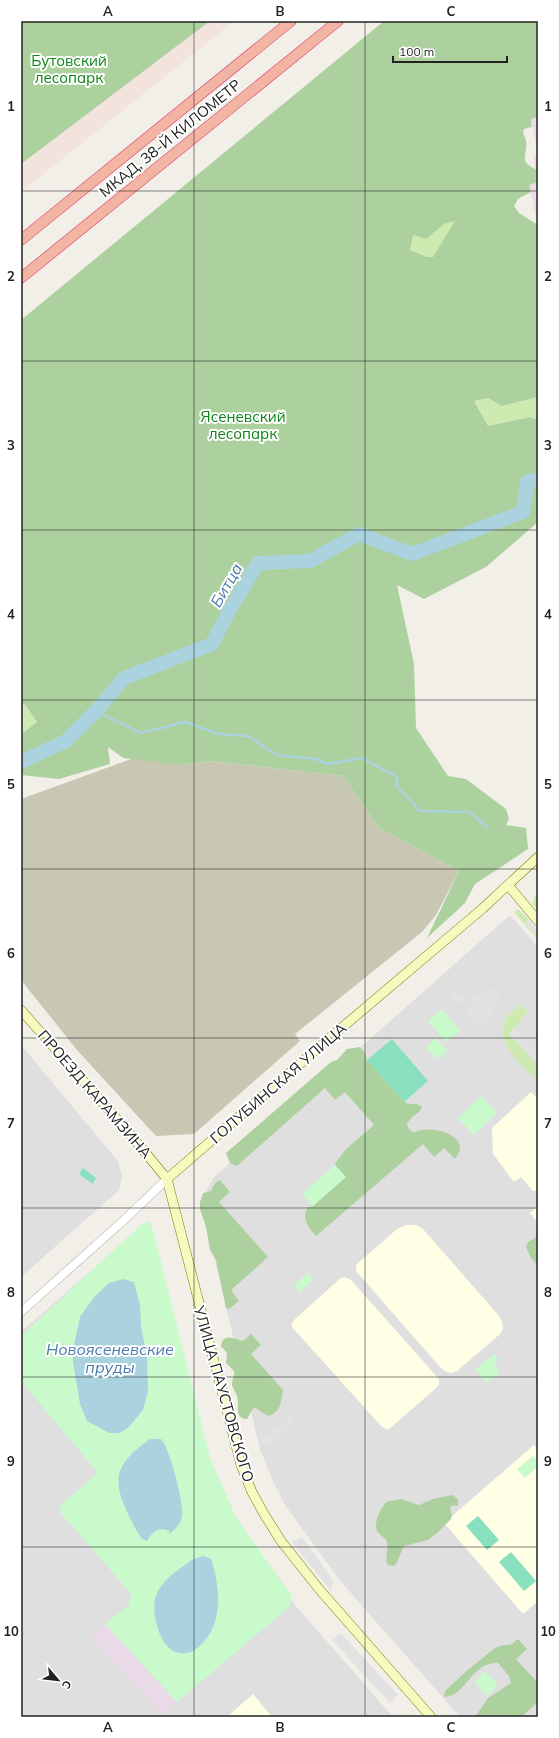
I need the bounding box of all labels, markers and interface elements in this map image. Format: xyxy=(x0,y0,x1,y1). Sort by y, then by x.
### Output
text: A xyxy=(103,3,113,19)
text: B xyxy=(276,3,285,19)
text: C xyxy=(447,3,456,19)
scale bar xyxy=(393,38,507,64)
text: 100 m xyxy=(399,44,434,59)
park label: Бутовский лесопарк xyxy=(31,51,107,87)
street label: МКАД, 38-Й КИЛОМЕТР xyxy=(95,75,245,201)
text: 1 xyxy=(7,98,15,114)
text: 1 xyxy=(544,98,552,114)
text: 2 xyxy=(7,268,15,284)
text: 2 xyxy=(544,268,552,284)
park label: Ясеневский лесопарк xyxy=(200,407,286,443)
text: 3 xyxy=(7,437,15,453)
text: 3 xyxy=(544,437,552,453)
water label: Битца xyxy=(206,559,247,610)
text: 4 xyxy=(7,606,15,622)
text: 4 xyxy=(544,606,552,622)
text: 5 xyxy=(7,776,15,792)
text: 5 xyxy=(544,776,552,792)
text: 6 xyxy=(7,945,15,961)
text: 6 xyxy=(544,945,552,961)
street label: ГОЛУБИНСКАЯ УЛИЦА xyxy=(206,1019,350,1147)
street label: ПРОЕЗД КАРАМЗИНА xyxy=(34,1026,156,1162)
text: 7 xyxy=(7,1115,15,1131)
text: 7 xyxy=(544,1115,552,1131)
text: 8 xyxy=(7,1284,15,1300)
text: 8 xyxy=(544,1284,552,1300)
street label: УЛИЦА ПАУСТОВСКОГО xyxy=(189,1303,258,1484)
water label: Новоясеневские пруды xyxy=(46,1339,174,1377)
text: 9 xyxy=(7,1453,15,1469)
text: 9 xyxy=(544,1453,552,1469)
text: 10 xyxy=(3,1623,19,1639)
text: 10 xyxy=(540,1623,556,1639)
north arrow xyxy=(38,1660,78,1700)
text: С xyxy=(59,1678,75,1692)
text: A xyxy=(103,1719,113,1735)
text: B xyxy=(276,1719,285,1735)
text: C xyxy=(447,1719,456,1735)

